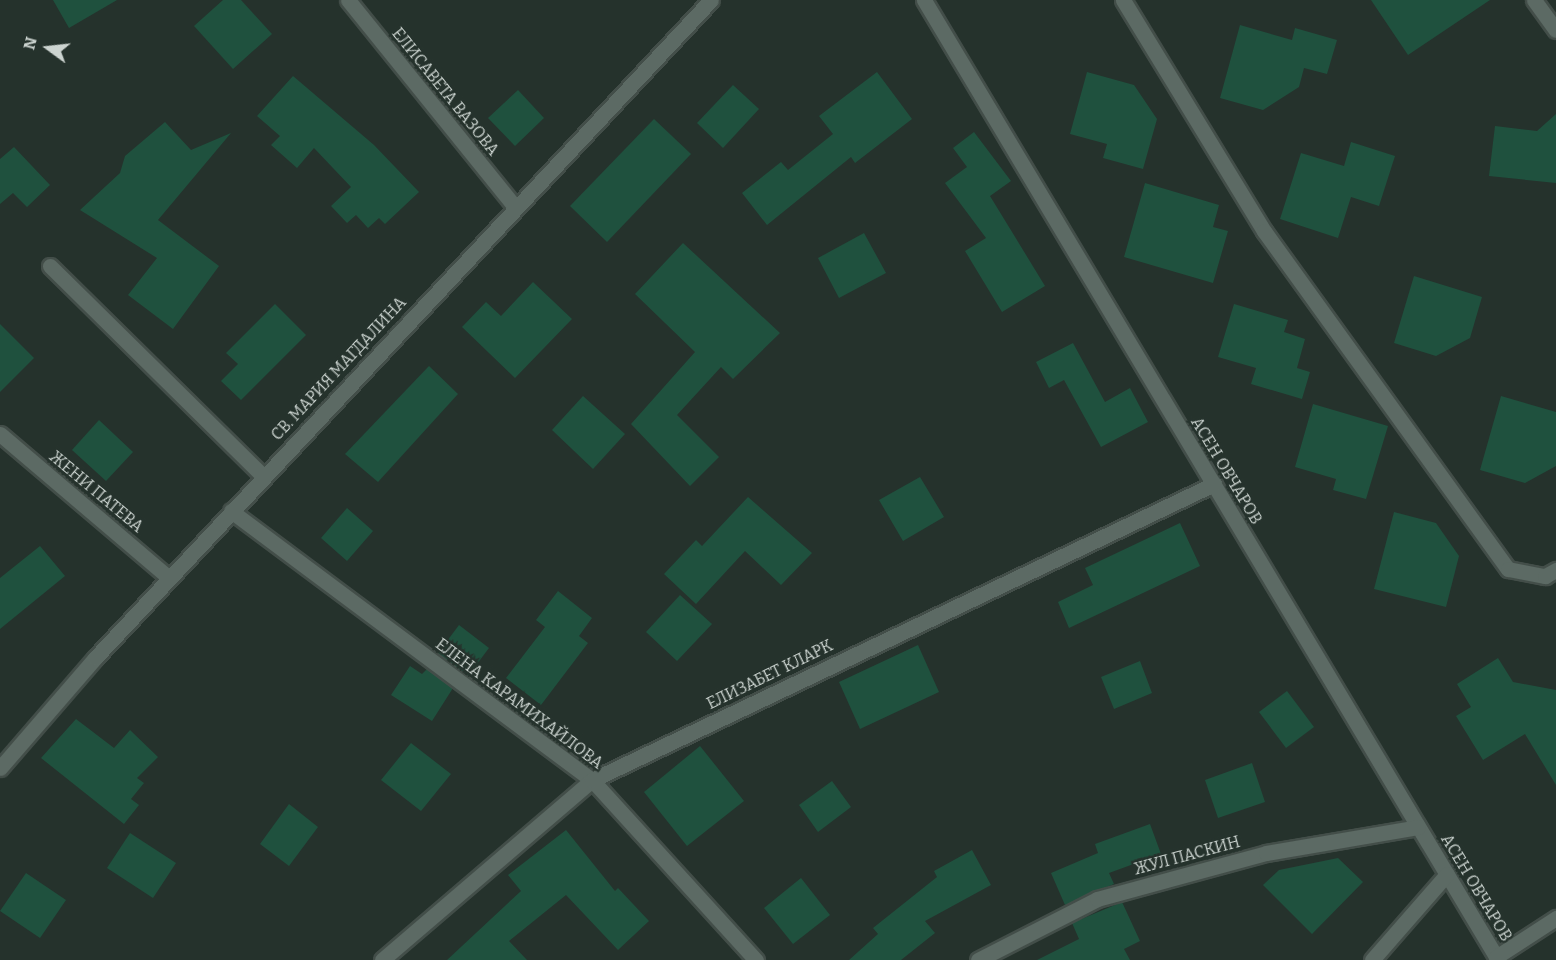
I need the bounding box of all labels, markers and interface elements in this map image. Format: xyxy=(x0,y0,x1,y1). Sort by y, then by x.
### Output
north arrow xyxy=(18,18,78,78)
street label: ЕЛИСАВЕТА ВАЗОВА xyxy=(388,24,502,160)
text: N xyxy=(19,35,41,52)
street label: СВ. МАРИЯ МАГДАЛИНА xyxy=(268,293,410,445)
street label: АСЕН ОВЧАРОВ xyxy=(1186,414,1266,528)
street label: ЖЕНИ ПАТЕВА xyxy=(45,447,147,537)
street label: ЕЛЕНА КАРАМИХАЙЛОВА xyxy=(432,635,606,773)
street label: ЕЛИЗАБЕТ КЛАРК xyxy=(704,636,836,714)
street label: АСЕН ОВЧАРОВ xyxy=(1436,831,1516,945)
street label: ЖУЛ ПАСКИН xyxy=(1132,833,1242,879)

